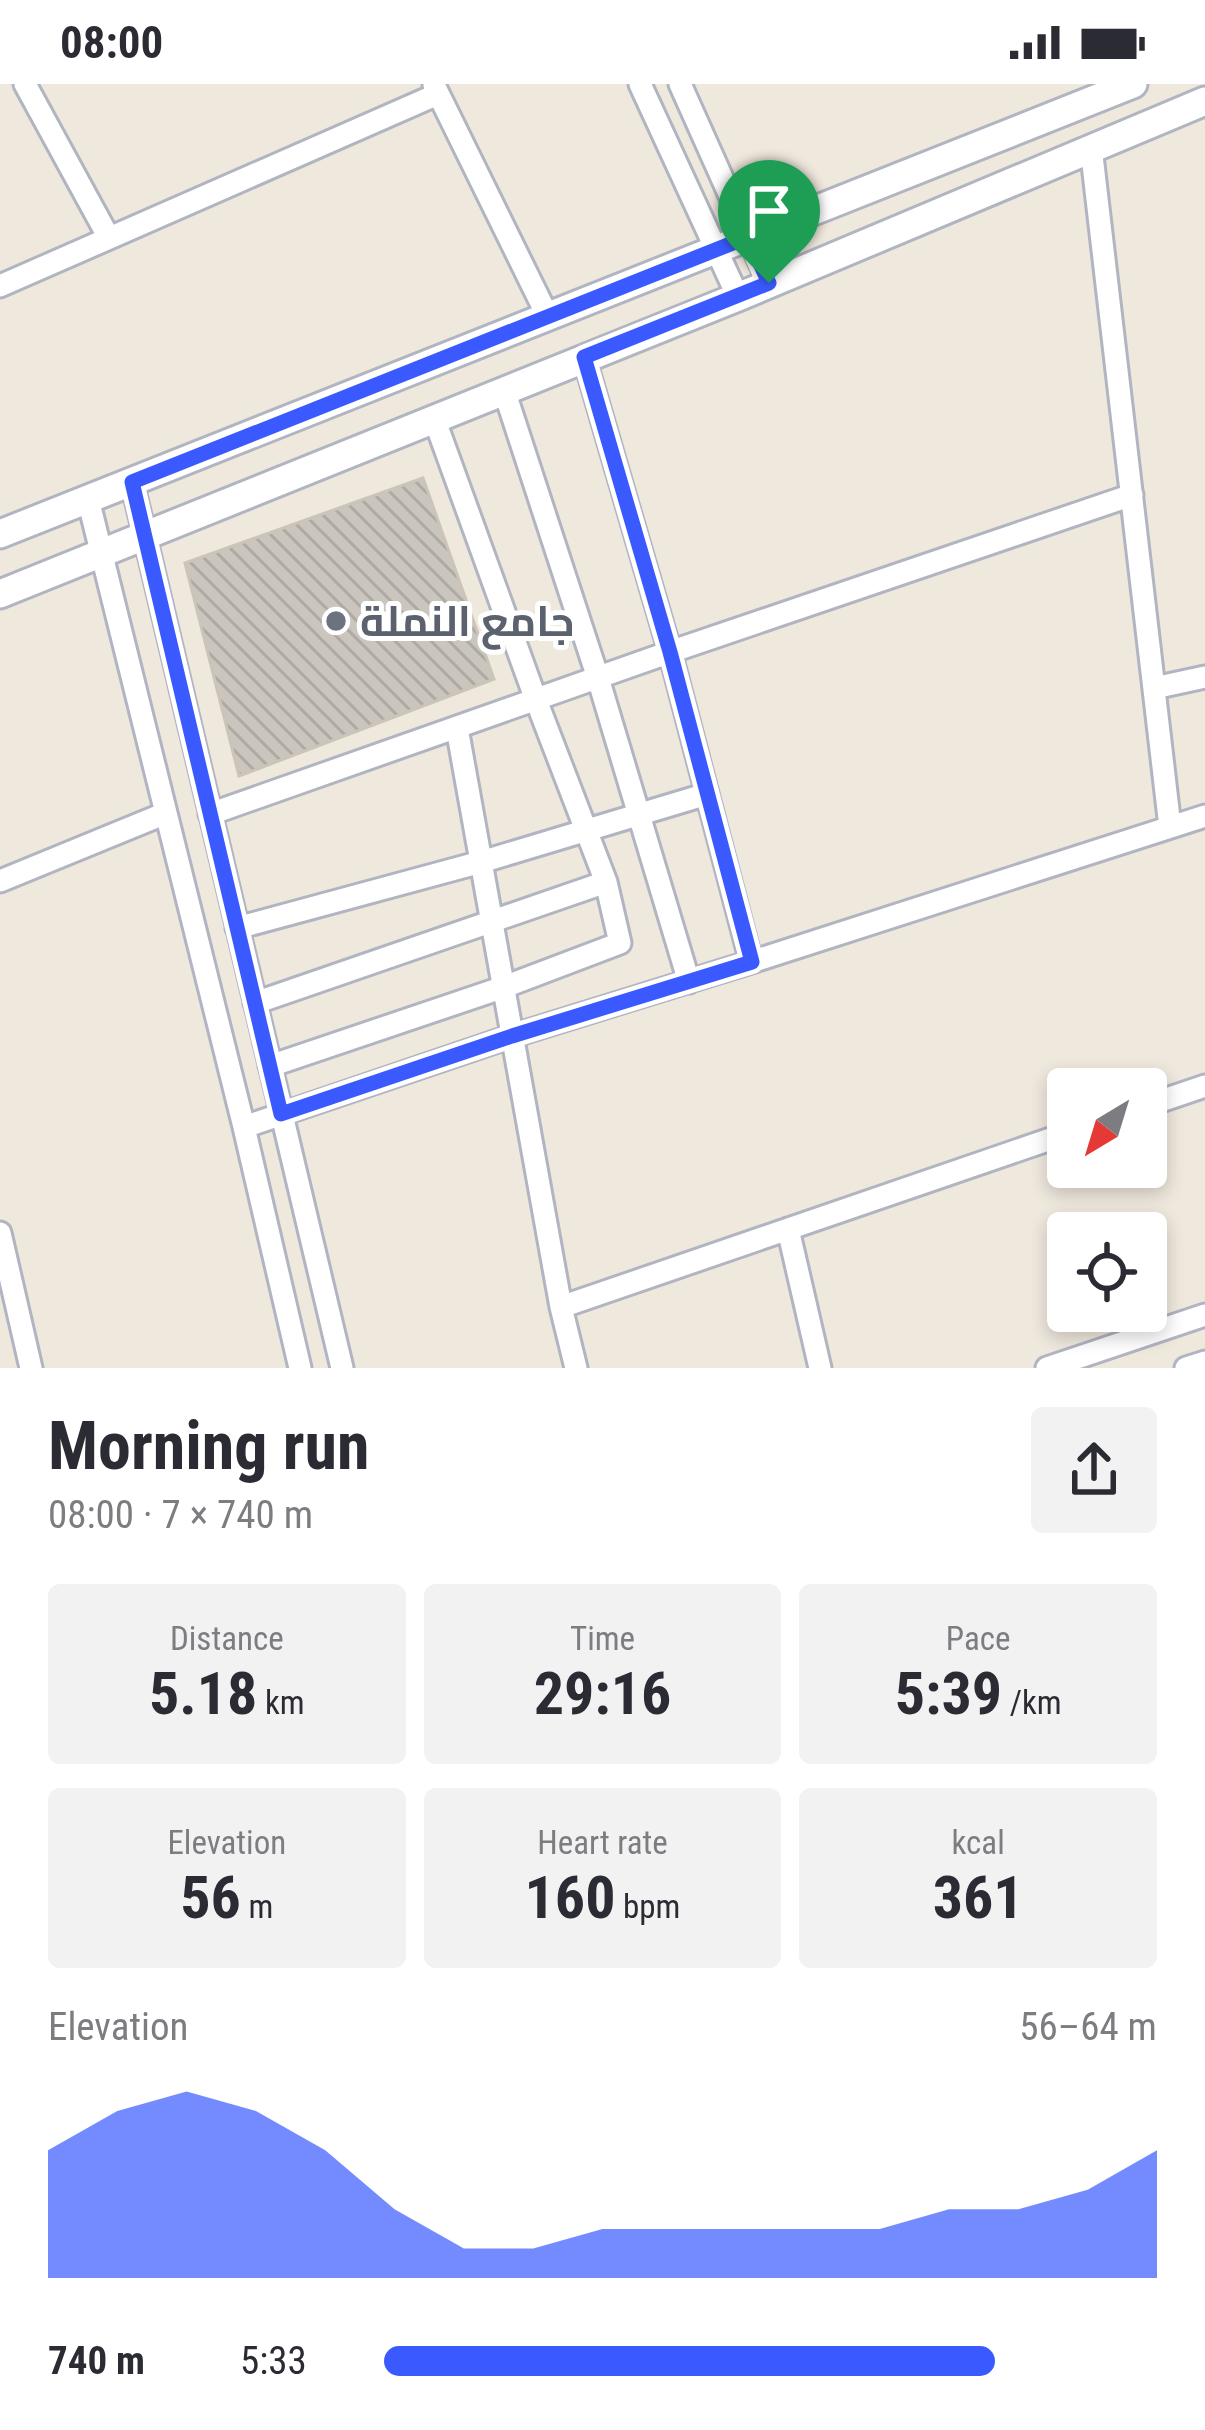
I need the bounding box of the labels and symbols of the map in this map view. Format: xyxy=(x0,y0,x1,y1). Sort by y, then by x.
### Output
pin xyxy=(718,160,820,283)
place label: جامع النملة xyxy=(360,597,575,650)
marker: جامع النملة xyxy=(323,608,349,634)
north arrow xyxy=(1047,1068,1167,1188)

